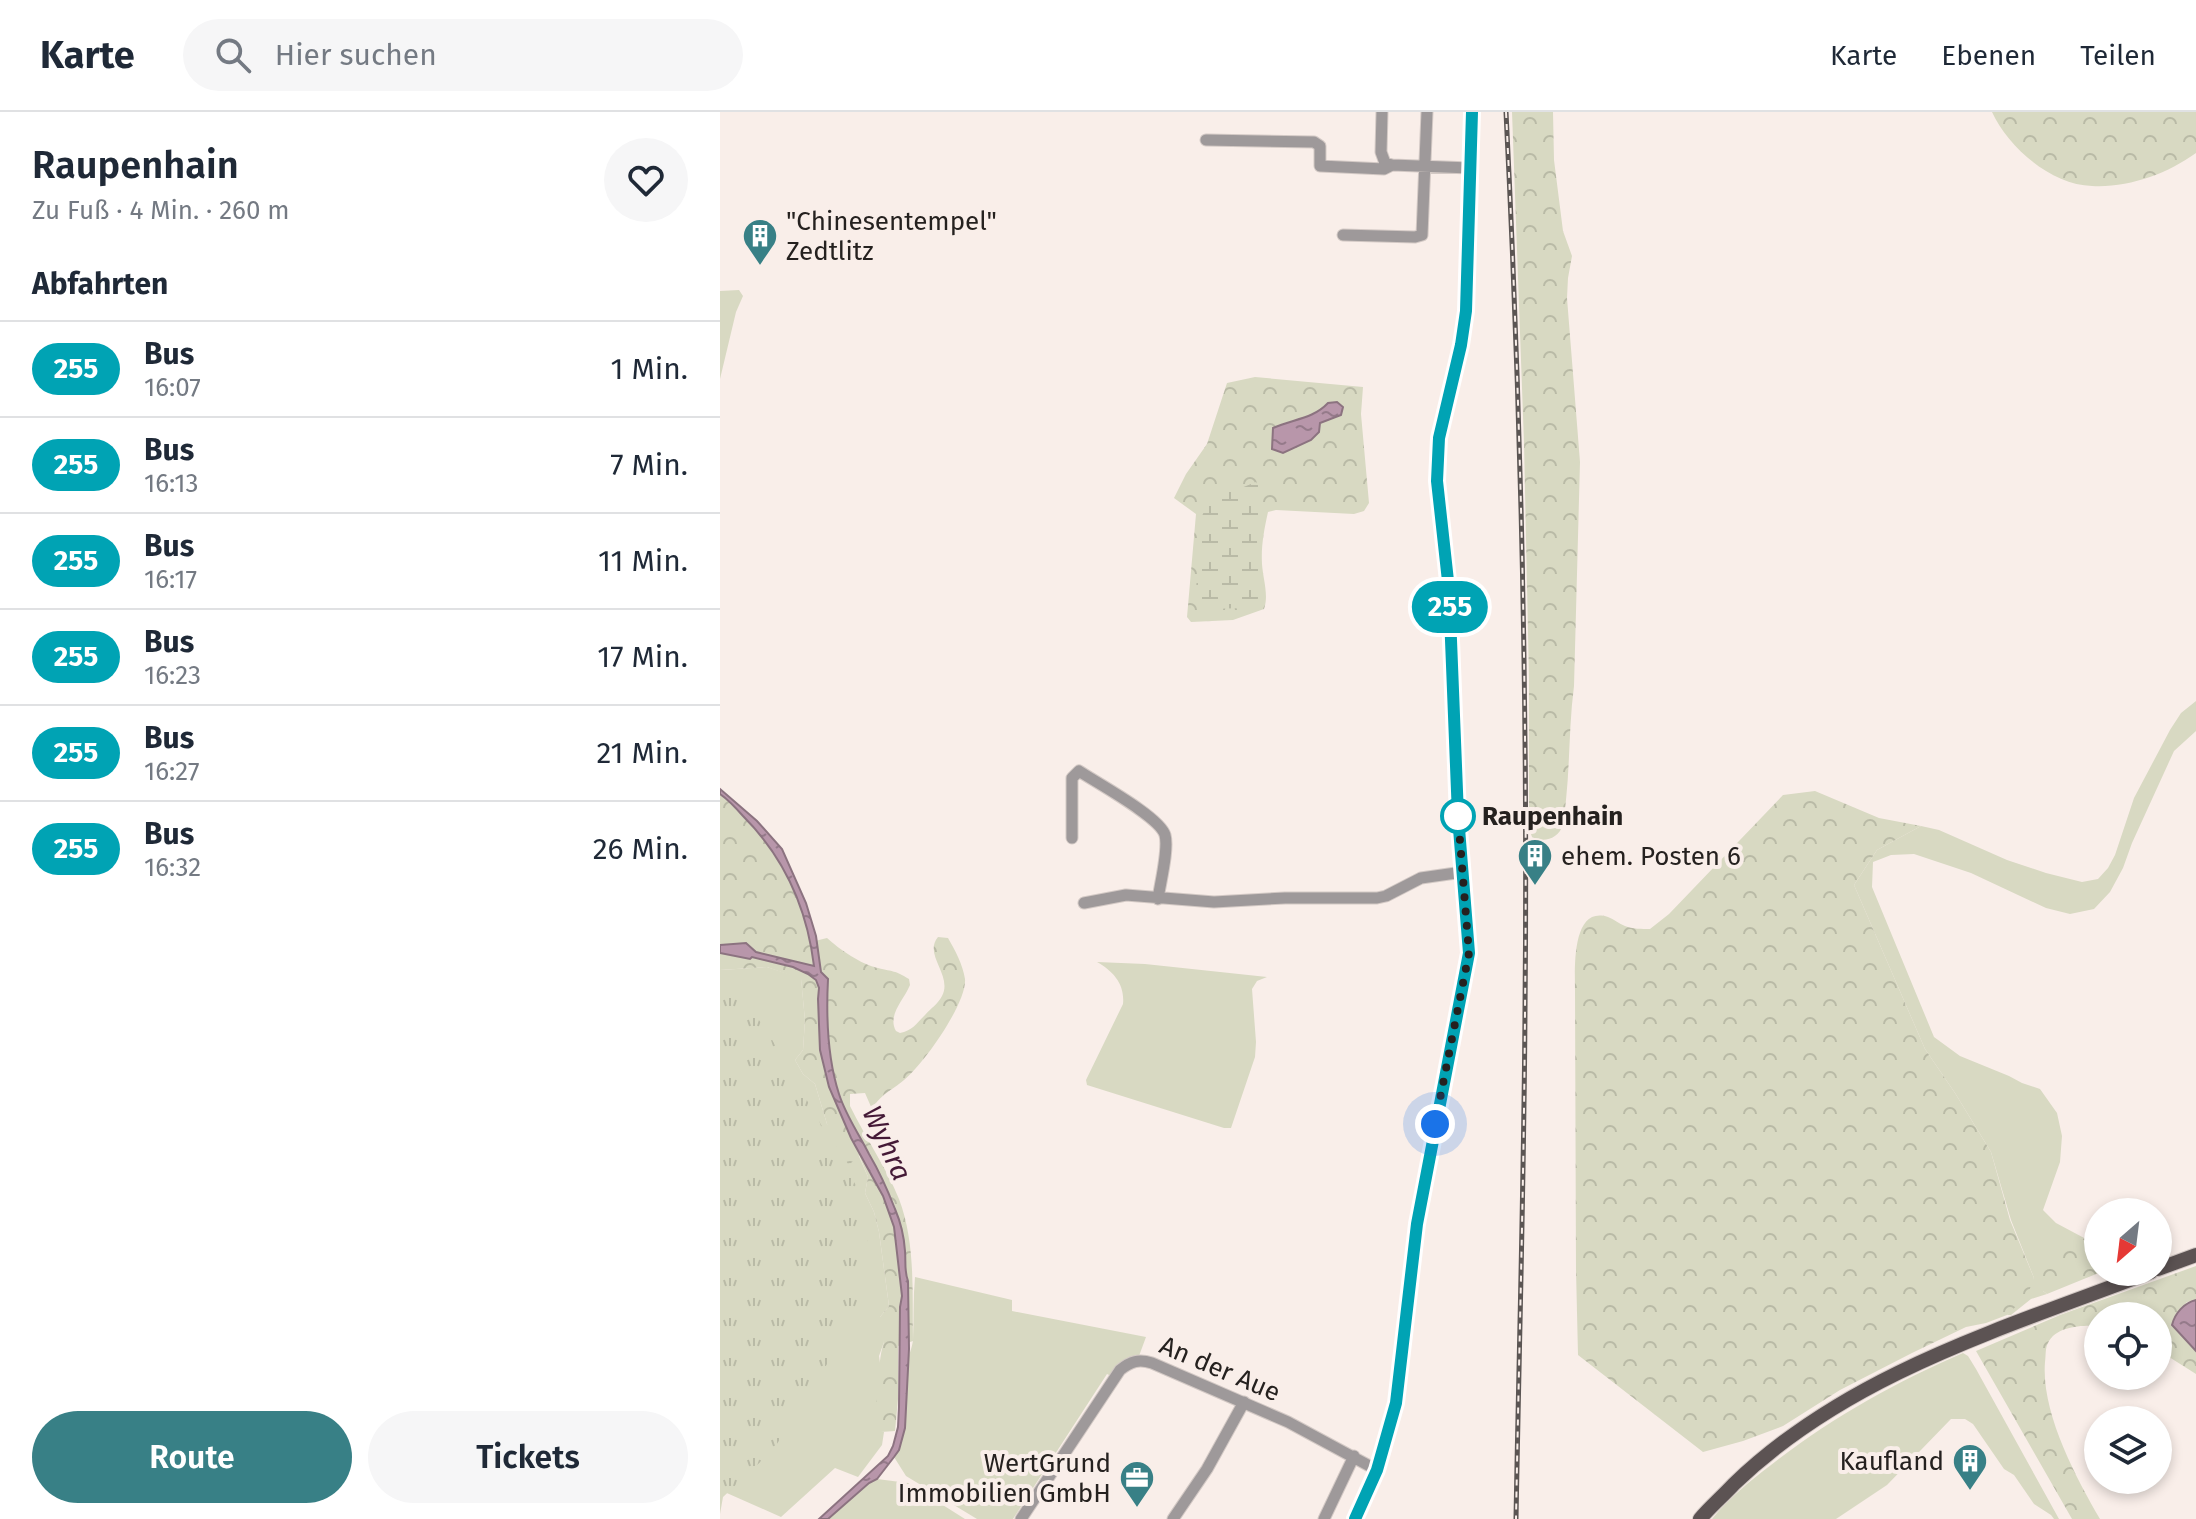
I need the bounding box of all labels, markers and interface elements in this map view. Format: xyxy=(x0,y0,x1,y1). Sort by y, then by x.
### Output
search box xyxy=(183,19,743,91)
text: Karte xyxy=(40,32,135,78)
icon: search xyxy=(211,33,255,77)
text: Hier suchen xyxy=(275,37,437,73)
text: Karte xyxy=(1830,39,1897,72)
text: Ebenen xyxy=(1941,39,2036,72)
text: Teilen xyxy=(2080,39,2156,72)
button: heart xyxy=(604,138,688,222)
text: Raupenhain xyxy=(32,142,239,188)
text: Zu Fuß · 4 Min. · 260 m xyxy=(32,195,290,226)
place label: "Chinesentempel" Zedtlitz xyxy=(786,206,997,267)
building icon: "Chinesentempel" Zedtlitz xyxy=(741,217,779,267)
text: Abfahrten xyxy=(32,266,168,302)
text: Bus xyxy=(144,336,194,372)
text: 1 Min. xyxy=(610,351,688,387)
text: 255 xyxy=(54,352,98,385)
text: 16:07 xyxy=(144,372,201,403)
text: Bus xyxy=(144,432,194,468)
text: 7 Min. xyxy=(610,447,688,483)
text: 255 xyxy=(54,448,98,481)
text: 16:13 xyxy=(144,468,199,499)
text: Bus xyxy=(144,528,194,564)
text: 11 Min. xyxy=(598,543,688,579)
text: 255 xyxy=(54,544,98,577)
text: 16:17 xyxy=(144,564,197,595)
line badge: 255 xyxy=(1404,581,1496,633)
text: 255 xyxy=(1428,590,1472,623)
text: Bus xyxy=(144,624,194,660)
text: 17 Min. xyxy=(597,639,688,675)
text: 255 xyxy=(54,640,98,673)
text: 16:23 xyxy=(144,660,201,691)
text: Bus xyxy=(144,720,194,756)
text: 21 Min. xyxy=(596,735,688,771)
text: 255 xyxy=(54,736,98,769)
text: 16:27 xyxy=(144,756,200,787)
marker: Raupenhain xyxy=(1441,799,1475,833)
place label: Raupenhain xyxy=(1482,801,1623,832)
text: Bus xyxy=(144,816,194,852)
text: 26 Min. xyxy=(593,831,688,867)
text: 255 xyxy=(54,832,98,865)
building icon: ehem. Posten 6 xyxy=(1516,837,1554,887)
place label: ehem. Posten 6 xyxy=(1561,841,1741,872)
text: 16:32 xyxy=(144,852,201,883)
water label: Wyhra xyxy=(855,1100,919,1186)
your location xyxy=(1415,1104,1455,1144)
north arrow xyxy=(2084,1198,2172,1286)
map controls xyxy=(2084,1198,2172,1494)
button: locate xyxy=(2084,1302,2172,1390)
street label: An der Aue xyxy=(1155,1330,1285,1408)
button: layers xyxy=(2084,1406,2172,1494)
button: Route xyxy=(32,1411,352,1503)
button: Tickets xyxy=(368,1411,688,1503)
building icon: Kaufland xyxy=(1951,1442,1989,1492)
place label: Kaufland xyxy=(1839,1446,1944,1477)
place label: WertGrund Immobilien GmbH xyxy=(898,1448,1111,1509)
office icon: WertGrund Immobilien GmbH xyxy=(1118,1459,1156,1509)

